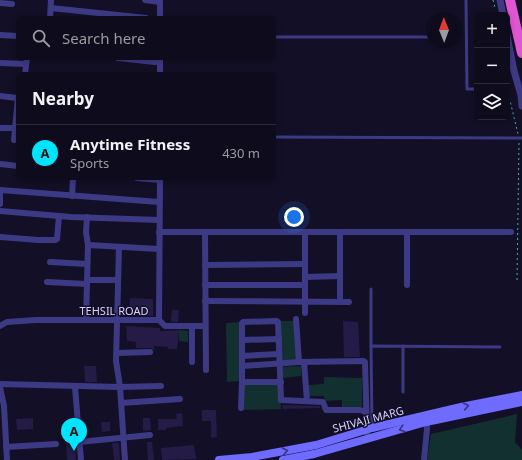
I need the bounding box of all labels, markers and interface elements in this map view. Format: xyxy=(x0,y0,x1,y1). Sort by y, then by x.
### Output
north arrow xyxy=(426,12,462,48)
map controls xyxy=(474,12,510,120)
button: + xyxy=(474,12,510,48)
search box xyxy=(16,16,276,60)
icon: search xyxy=(30,27,52,49)
text: Search here xyxy=(62,28,145,48)
button: − xyxy=(474,48,510,84)
button: layers xyxy=(474,84,510,120)
text: Nearby xyxy=(32,87,94,110)
text: Anytime Fitness xyxy=(70,134,190,154)
text: A xyxy=(41,144,50,162)
text: 430 m xyxy=(222,144,260,162)
text: Sports xyxy=(70,154,109,172)
your location xyxy=(284,207,304,227)
street label: TEHSIL ROAD xyxy=(79,303,149,318)
street label: SHIVAJI MARG xyxy=(331,402,405,436)
one-way arrow xyxy=(462,402,469,410)
pin: A xyxy=(61,418,87,451)
one-way arrow xyxy=(399,424,406,433)
one-way arrow xyxy=(282,447,288,456)

